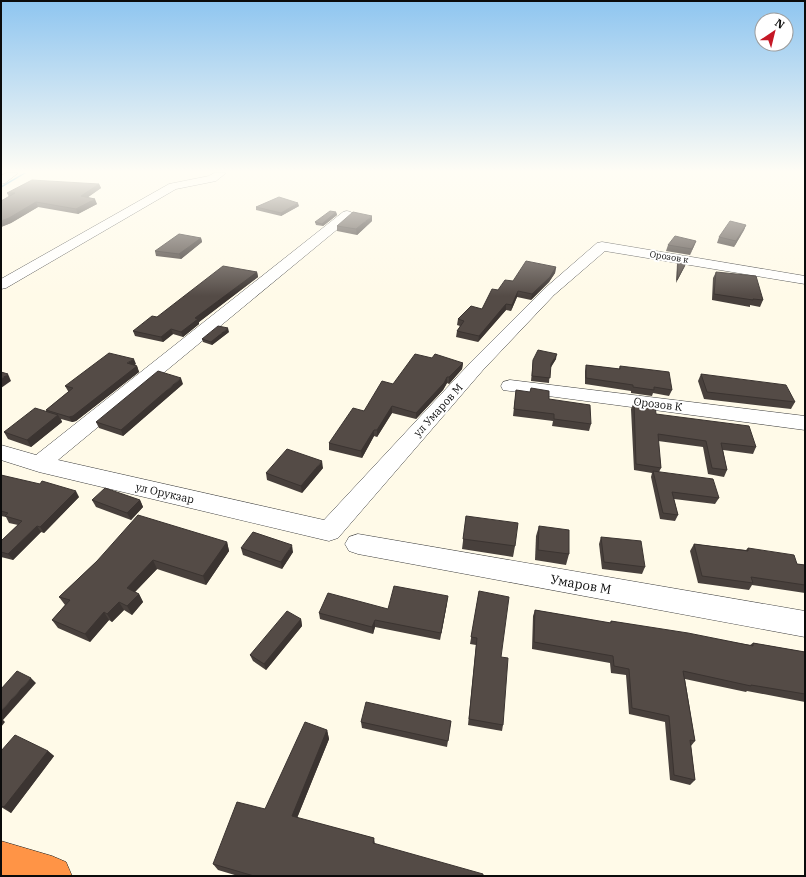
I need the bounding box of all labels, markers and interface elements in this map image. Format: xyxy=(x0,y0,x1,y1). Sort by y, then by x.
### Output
north arrow xyxy=(754,12,794,52)
text: N xyxy=(772,16,788,32)
street label: Орозов к xyxy=(649,248,690,265)
street label: ул Умаров М xyxy=(410,380,466,440)
street label: Орозов К xyxy=(633,394,684,414)
street label: ул Орукзар xyxy=(134,479,196,507)
street label: Умаров М xyxy=(549,571,613,598)

